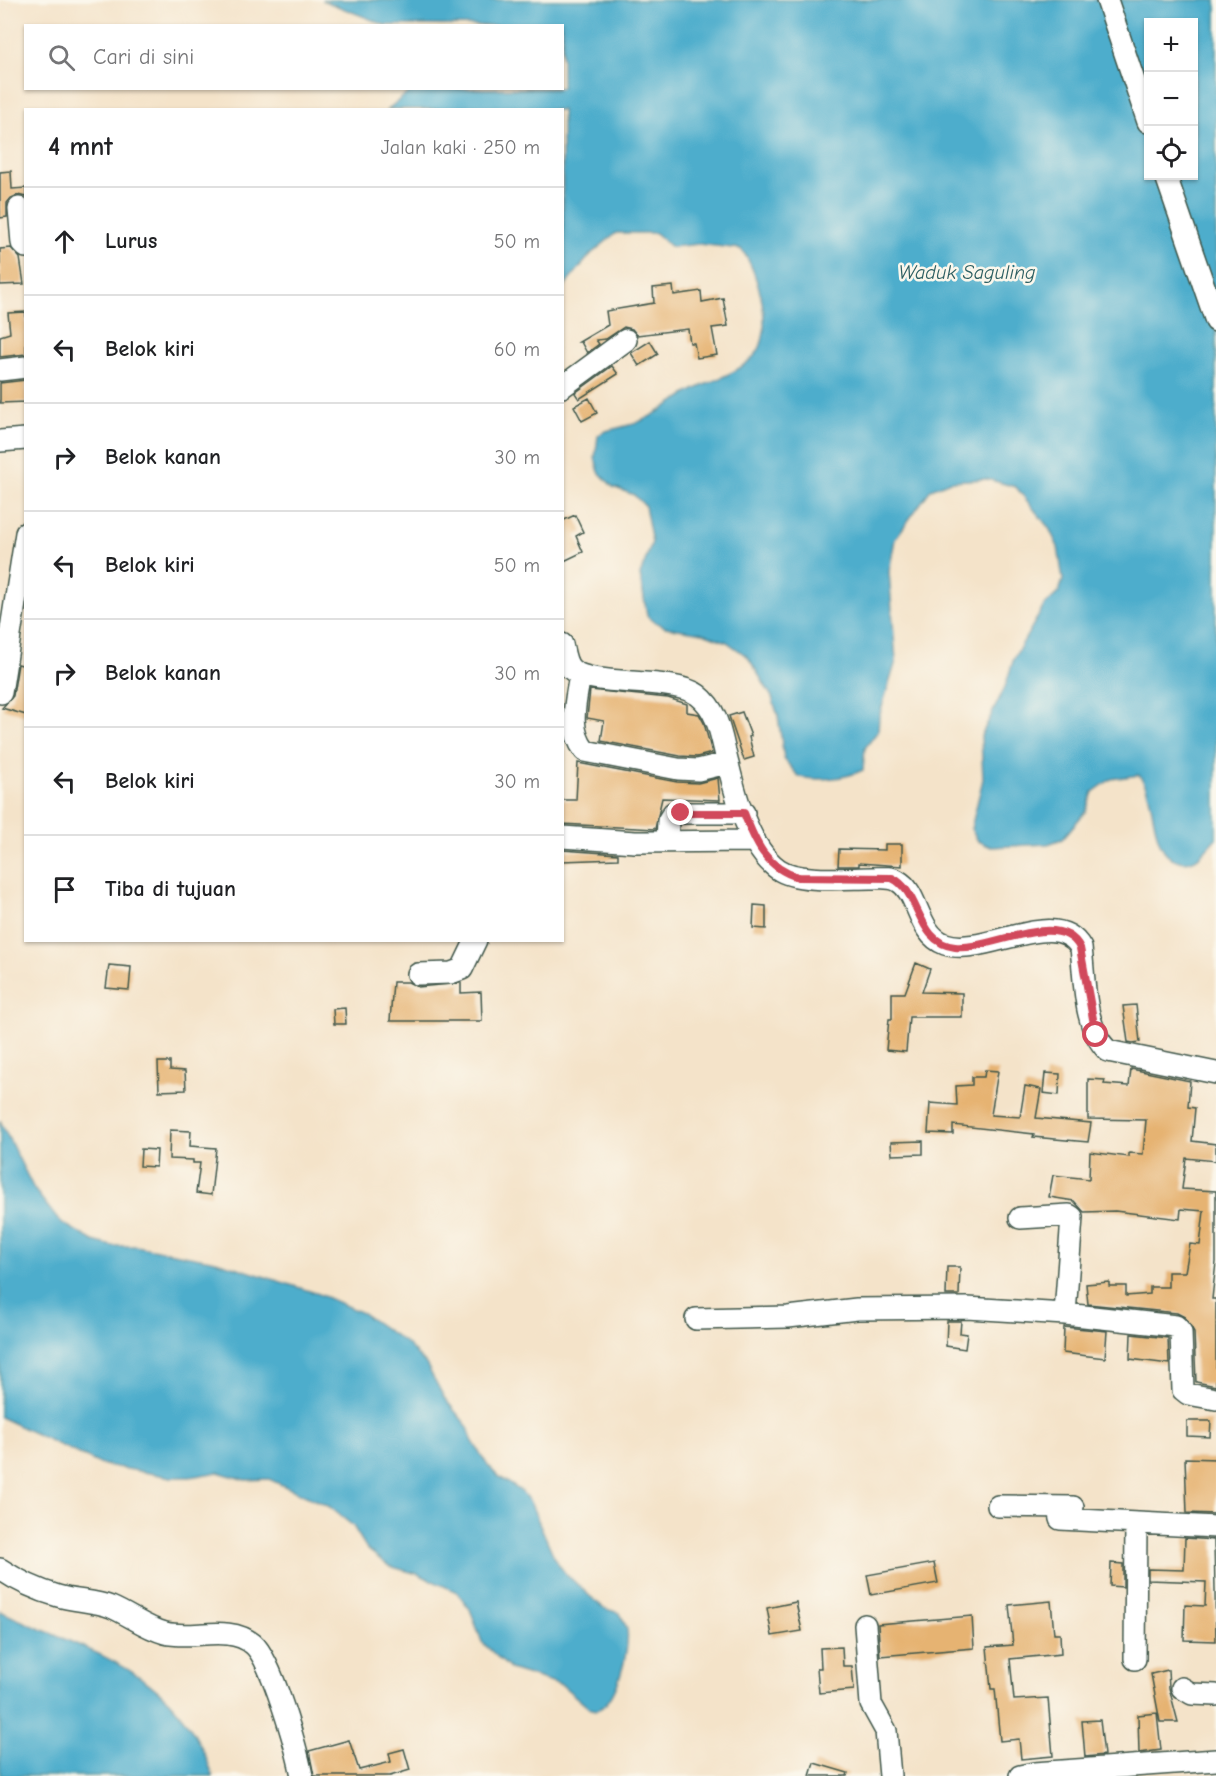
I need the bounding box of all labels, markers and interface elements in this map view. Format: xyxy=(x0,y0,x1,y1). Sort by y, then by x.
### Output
map controls xyxy=(1144,18,1198,180)
button: + xyxy=(1144,18,1198,72)
search box xyxy=(24,24,564,90)
icon: search xyxy=(45,41,78,74)
text: Cari di sini xyxy=(93,44,194,70)
button: − xyxy=(1144,72,1198,126)
button: locate xyxy=(1144,126,1198,180)
text: 4 mnt xyxy=(48,132,113,162)
text: Jalan kaki · 250 m xyxy=(381,136,540,159)
icon: ahead xyxy=(48,225,81,258)
text: Lurus xyxy=(105,228,157,254)
text: 50 m xyxy=(494,230,540,253)
water label: Waduk Saguling xyxy=(899,261,1036,284)
icon: left xyxy=(48,333,81,366)
text: Belok kiri xyxy=(105,336,195,362)
text: 60 m xyxy=(494,338,540,361)
icon: right xyxy=(48,441,81,474)
text: Belok kanan xyxy=(105,444,221,470)
text: 30 m xyxy=(494,446,540,469)
icon: left xyxy=(48,549,81,582)
text: Belok kiri xyxy=(105,552,195,578)
text: 50 m xyxy=(494,554,540,577)
icon: right xyxy=(48,657,81,690)
text: Belok kanan xyxy=(105,660,221,686)
text: 30 m xyxy=(494,662,540,685)
icon: left xyxy=(48,765,81,798)
text: Belok kiri xyxy=(105,768,195,794)
text: 30 m xyxy=(494,770,540,793)
route end xyxy=(667,799,693,825)
icon: arrive xyxy=(48,873,81,906)
text: Tiba di tujuan xyxy=(105,876,236,902)
route start xyxy=(1082,1021,1108,1047)

